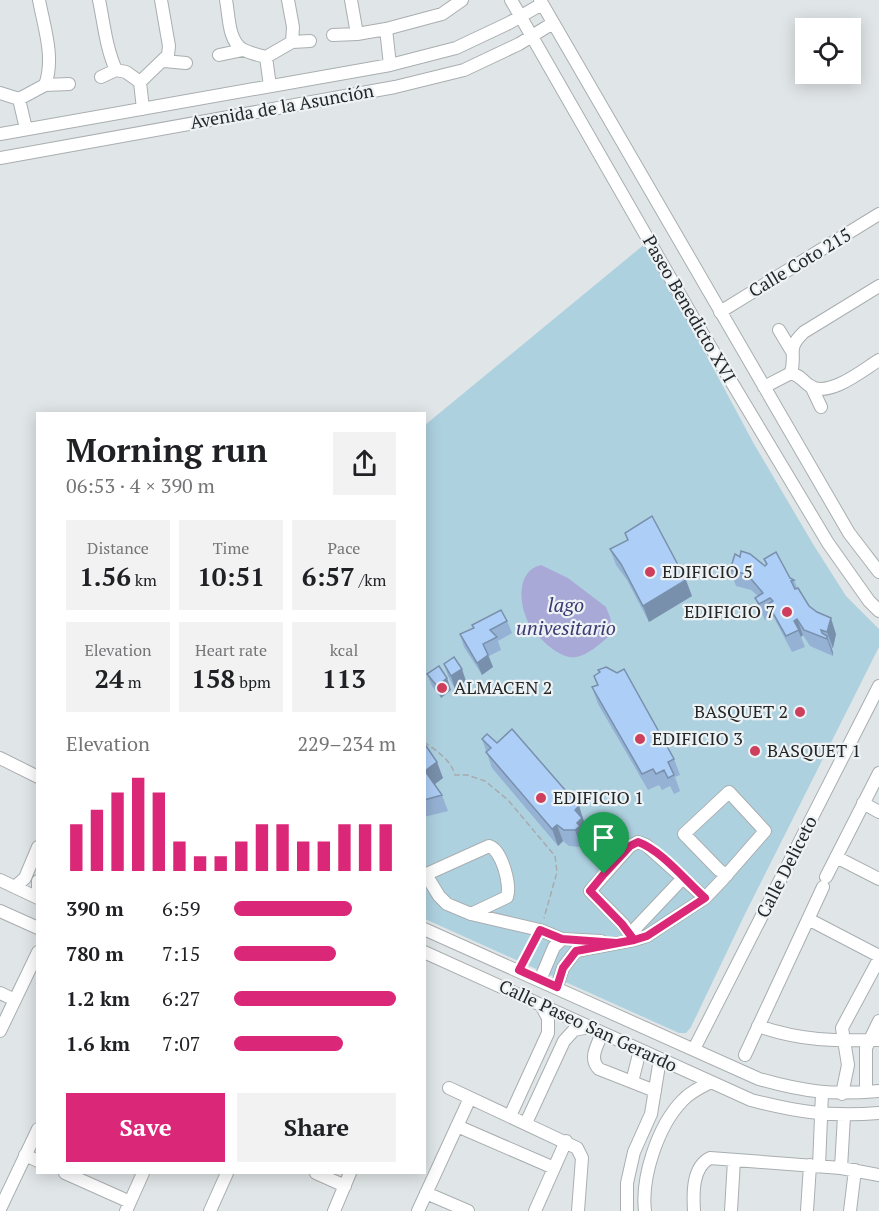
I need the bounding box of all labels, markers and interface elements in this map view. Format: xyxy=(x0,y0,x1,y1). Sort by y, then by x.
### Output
map controls xyxy=(795,18,861,84)
button: locate xyxy=(795,18,861,84)
street label: Avenida de la Asunción xyxy=(188,78,376,134)
street label: Calle Coto 215 xyxy=(744,222,855,302)
street label: Paseo Benedicto XVI xyxy=(638,230,742,387)
text: Morning run xyxy=(66,428,268,471)
button: share xyxy=(333,432,396,495)
text: 06:53 · 4 × 390 m xyxy=(66,472,215,499)
text: Distance xyxy=(87,537,149,559)
text: Time xyxy=(213,537,249,559)
text: Pace xyxy=(328,537,360,559)
text: 1.56 xyxy=(79,559,131,593)
text: 10:51 xyxy=(197,559,265,593)
text: 6:57 xyxy=(302,559,355,593)
place label: EDIFICIO 5 xyxy=(662,559,753,583)
marker: EDIFICIO 5 xyxy=(643,565,657,579)
text: km xyxy=(131,569,157,591)
text: /km xyxy=(355,569,386,591)
water label: lago univesitario xyxy=(516,591,616,641)
place label: EDIFICIO 7 xyxy=(684,599,775,623)
marker: EDIFICIO 7 xyxy=(780,605,794,619)
text: Elevation xyxy=(84,639,152,661)
text: Heart rate xyxy=(195,639,267,661)
text: kcal xyxy=(330,639,358,661)
text: 24 xyxy=(94,661,124,695)
text: 158 xyxy=(191,661,235,695)
text: 113 xyxy=(322,661,366,695)
text: m xyxy=(124,671,142,693)
text: bpm xyxy=(235,671,271,693)
place label: ALMACEN 2 xyxy=(454,675,552,699)
marker: ALMACEN 2 xyxy=(435,681,449,695)
place label: BASQUET 2 xyxy=(694,699,788,723)
marker: BASQUET 2 xyxy=(793,705,807,719)
place label: EDIFICIO 3 xyxy=(652,726,743,750)
text: Elevation xyxy=(66,730,150,757)
text: 229–234 m xyxy=(297,730,396,757)
marker: EDIFICIO 3 xyxy=(633,732,647,746)
place label: BASQUET 1 xyxy=(767,738,861,762)
marker: BASQUET 1 xyxy=(748,744,762,758)
place label: EDIFICIO 1 xyxy=(553,785,644,809)
marker: EDIFICIO 1 xyxy=(534,791,548,805)
street label: Calle Deliceto xyxy=(750,811,822,922)
pin xyxy=(578,812,629,874)
icon: arrive xyxy=(587,821,620,854)
text: 390 m xyxy=(66,895,124,922)
text: 6:59 xyxy=(162,895,201,922)
text: 780 m xyxy=(66,940,124,967)
text: 7:15 xyxy=(162,940,201,967)
street label: Calle Paseo San Gerardo xyxy=(495,973,681,1077)
text: 1.2 km xyxy=(66,985,130,1012)
text: 6:27 xyxy=(162,985,201,1012)
text: 1.6 km xyxy=(66,1030,130,1057)
text: 7:07 xyxy=(162,1030,201,1057)
button: Save xyxy=(66,1093,225,1162)
button: Share xyxy=(237,1093,396,1162)

